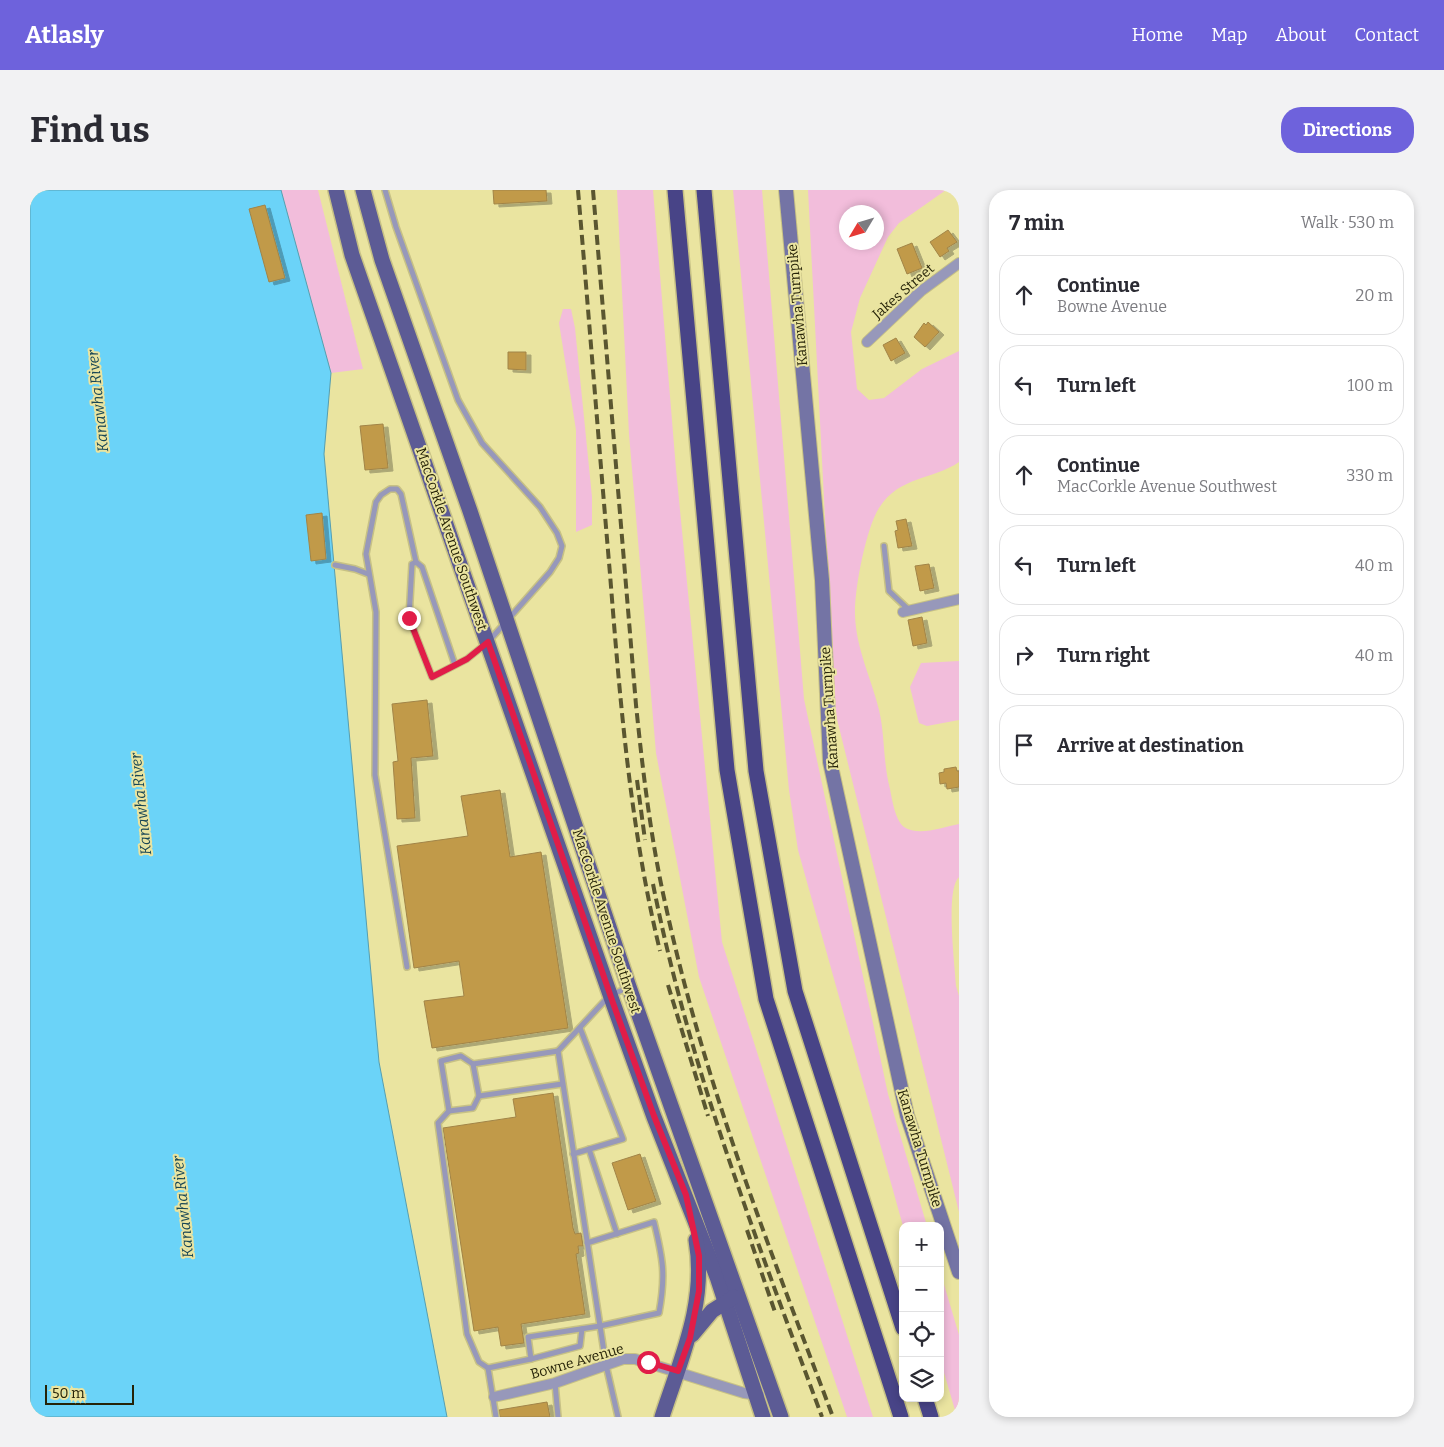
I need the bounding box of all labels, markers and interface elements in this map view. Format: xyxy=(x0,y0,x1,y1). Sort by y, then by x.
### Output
text: Atlasly xyxy=(25,21,104,49)
text: Home xyxy=(1132,24,1183,46)
text: Map xyxy=(1211,24,1247,46)
text: About xyxy=(1275,24,1326,46)
text: Contact xyxy=(1354,24,1419,46)
button: Directions xyxy=(1281,107,1414,153)
text: Find us xyxy=(30,109,150,151)
north arrow xyxy=(839,205,884,250)
text: 7 min xyxy=(1009,210,1064,236)
text: Walk · 530 m xyxy=(1301,213,1394,232)
street label: Kanawha Turnpike xyxy=(784,243,811,367)
street label: Jakes Street xyxy=(868,260,938,323)
text: Continue xyxy=(1057,274,1140,297)
icon: ahead xyxy=(1010,281,1038,309)
text: 20 m xyxy=(1356,286,1393,305)
text: Bowne Avenue xyxy=(1057,297,1167,316)
water label: Kanawha River xyxy=(84,348,112,453)
icon: left xyxy=(1010,371,1038,399)
text: Turn left xyxy=(1057,374,1136,397)
text: 100 m xyxy=(1348,376,1393,395)
street label: MacCorkle Avenue Southwest xyxy=(412,445,491,633)
text: Continue xyxy=(1057,454,1140,477)
icon: ahead xyxy=(1010,461,1038,489)
text: 330 m xyxy=(1346,466,1393,485)
text: MacCorkle Avenue Southwest xyxy=(1057,477,1277,496)
icon: left xyxy=(1010,551,1038,579)
text: Turn left xyxy=(1057,554,1136,577)
text: 40 m xyxy=(1355,556,1393,575)
route end xyxy=(398,607,421,630)
icon: right xyxy=(1010,641,1038,669)
text: Turn right xyxy=(1057,644,1150,667)
street label: Kanawha Turnpike xyxy=(817,646,842,770)
text: 40 m xyxy=(1355,646,1393,665)
icon: arrive xyxy=(1010,731,1038,759)
text: Arrive at destination xyxy=(1057,734,1244,757)
water label: Kanawha River xyxy=(127,751,155,856)
street label: MacCorkle Avenue Southwest xyxy=(569,827,644,1015)
street label: Kanawha Turnpike xyxy=(893,1087,946,1209)
water label: Kanawha River xyxy=(169,1154,197,1259)
map controls xyxy=(899,1222,944,1402)
button: + xyxy=(899,1222,944,1267)
button: − xyxy=(899,1267,944,1312)
button: locate xyxy=(899,1312,944,1357)
street label: Bowne Avenue xyxy=(529,1340,626,1383)
route start xyxy=(637,1351,660,1374)
button: layers xyxy=(899,1357,944,1402)
scale bar xyxy=(45,1382,134,1405)
text: 50 m xyxy=(52,1385,85,1402)

